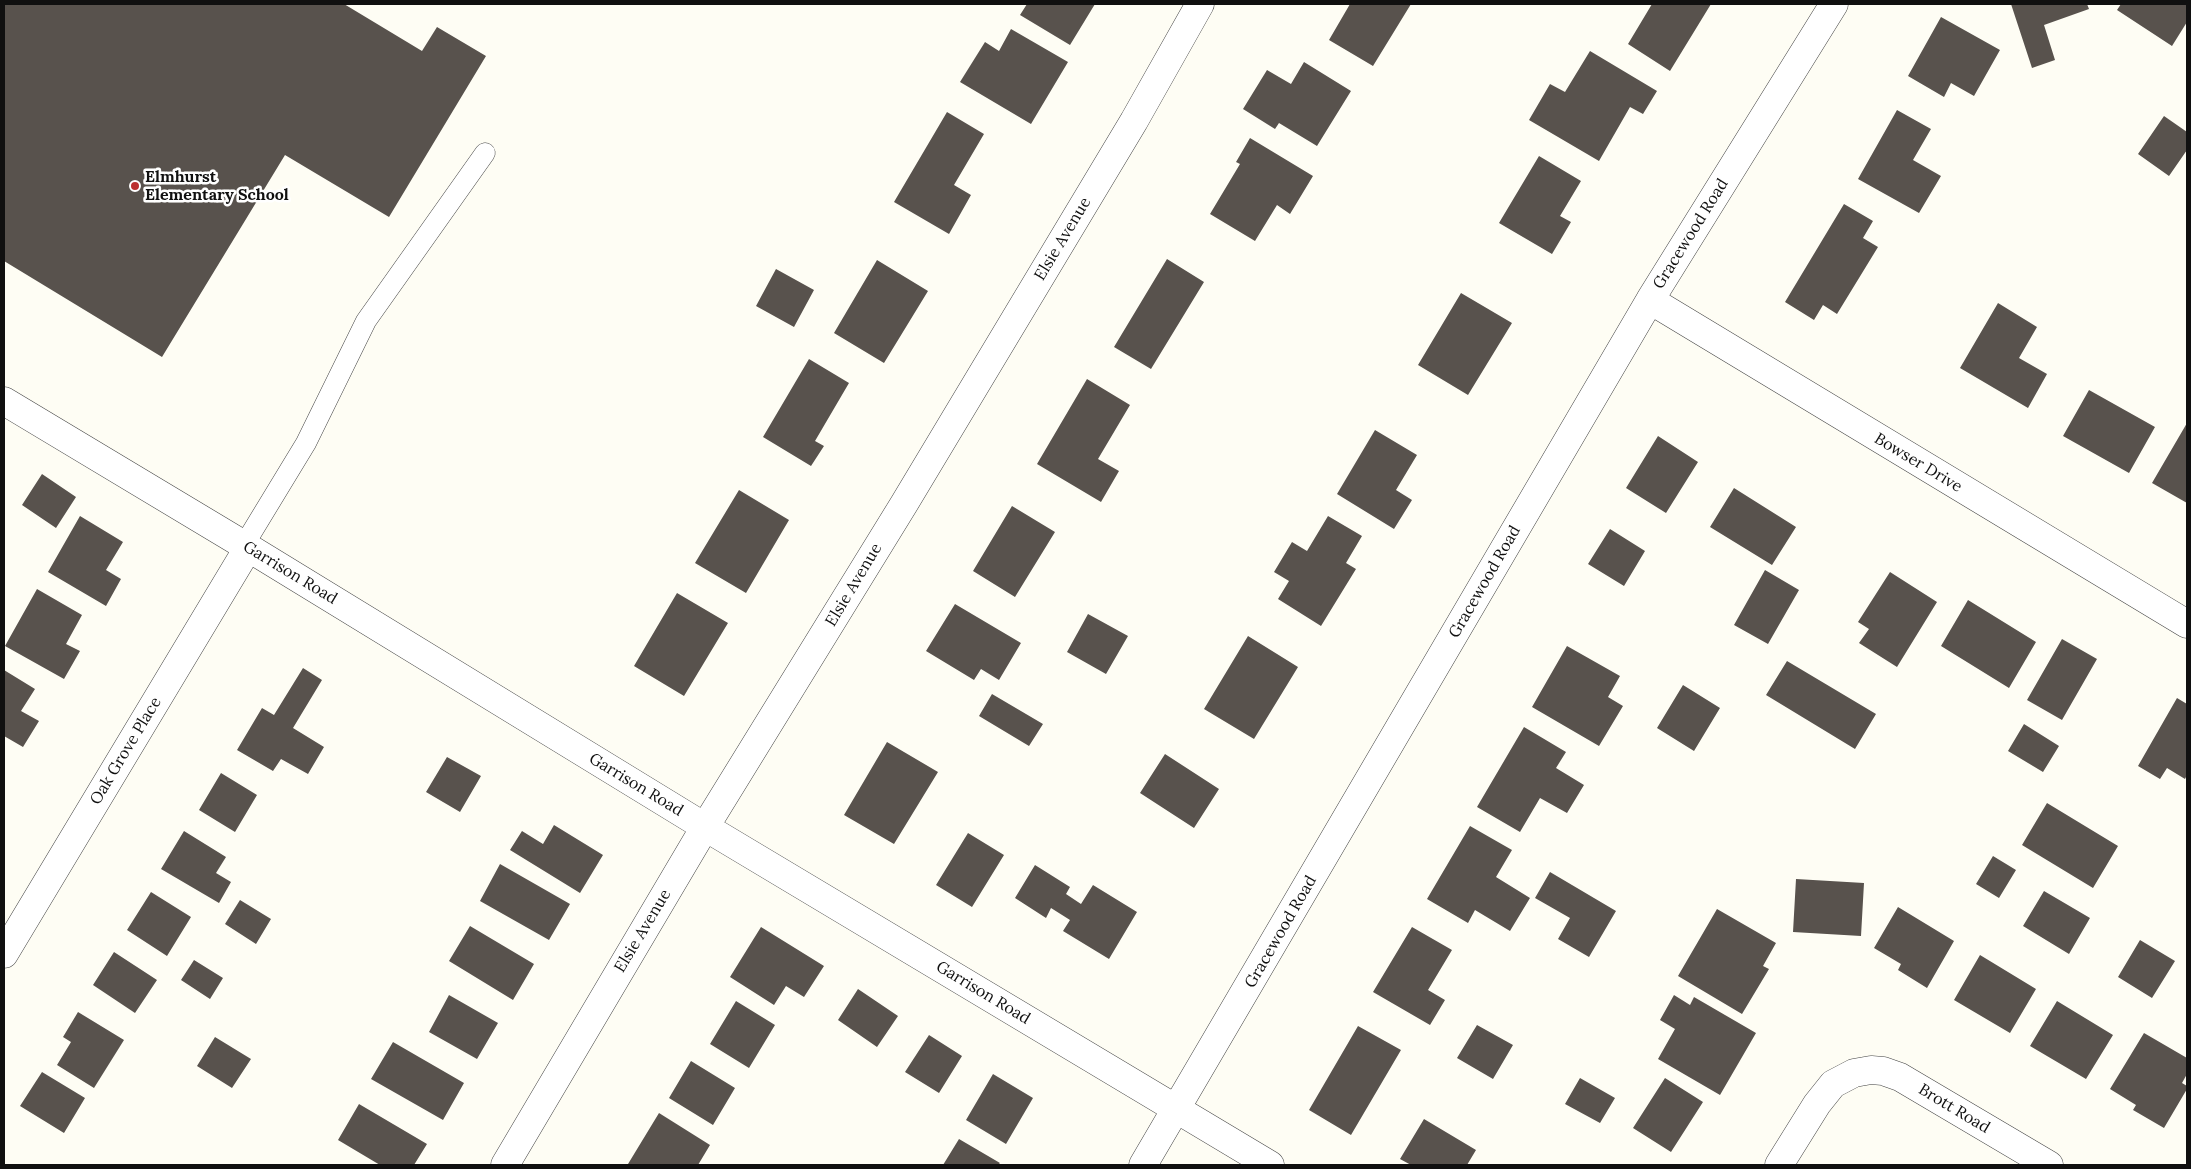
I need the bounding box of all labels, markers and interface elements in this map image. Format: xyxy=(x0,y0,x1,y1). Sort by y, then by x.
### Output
place label: Elmhurst Elementary School xyxy=(145,167,289,205)
street label: Gracewood Road xyxy=(1649,175,1733,293)
marker: Elmhurst Elementary School xyxy=(129,180,141,192)
street label: Elsie Avenue xyxy=(1031,194,1095,284)
street label: Bowser Drive xyxy=(1871,429,1965,497)
street label: Gracewood Road xyxy=(1445,522,1525,642)
street label: Garrison Road xyxy=(239,537,341,609)
street label: Elsie Avenue xyxy=(822,540,886,630)
street label: Oak Grove Place xyxy=(86,694,166,808)
street label: Garrison Road xyxy=(585,749,687,821)
street label: Gracewood Road xyxy=(1241,872,1321,992)
street label: Elsie Avenue xyxy=(611,886,675,976)
street label: Garrison Road xyxy=(932,957,1034,1029)
street label: Brott Road xyxy=(1915,1080,1993,1138)

